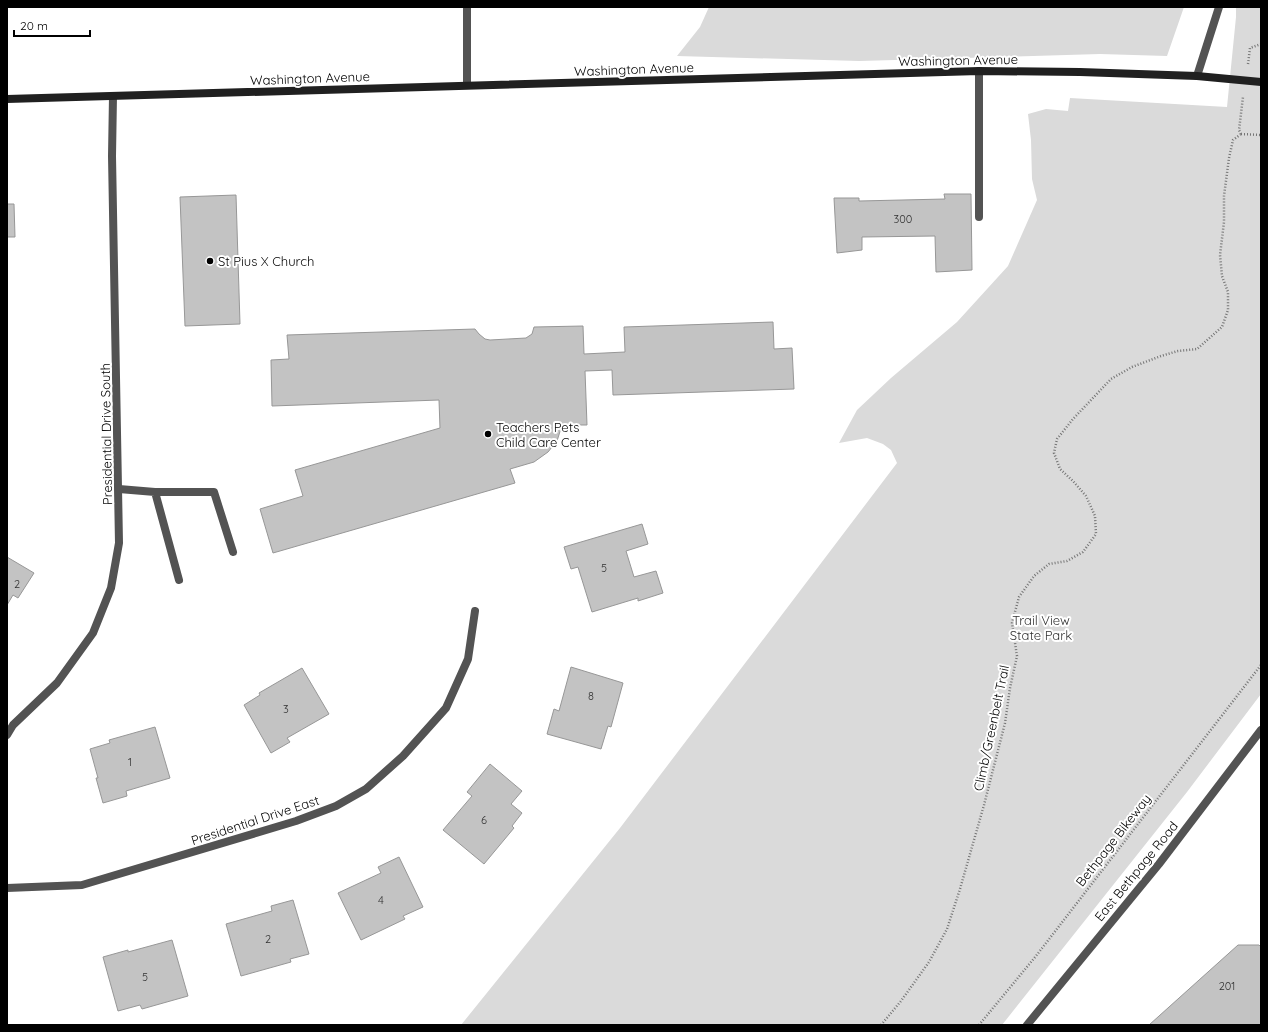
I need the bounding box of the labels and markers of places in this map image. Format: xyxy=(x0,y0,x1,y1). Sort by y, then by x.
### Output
place label: St Pius X Church xyxy=(218,253,314,269)
marker: St Pius X Church xyxy=(205,256,215,266)
place label: Teachers Pets Child Care Center xyxy=(496,419,601,450)
marker: Teachers Pets Child Care Center xyxy=(483,429,493,439)

